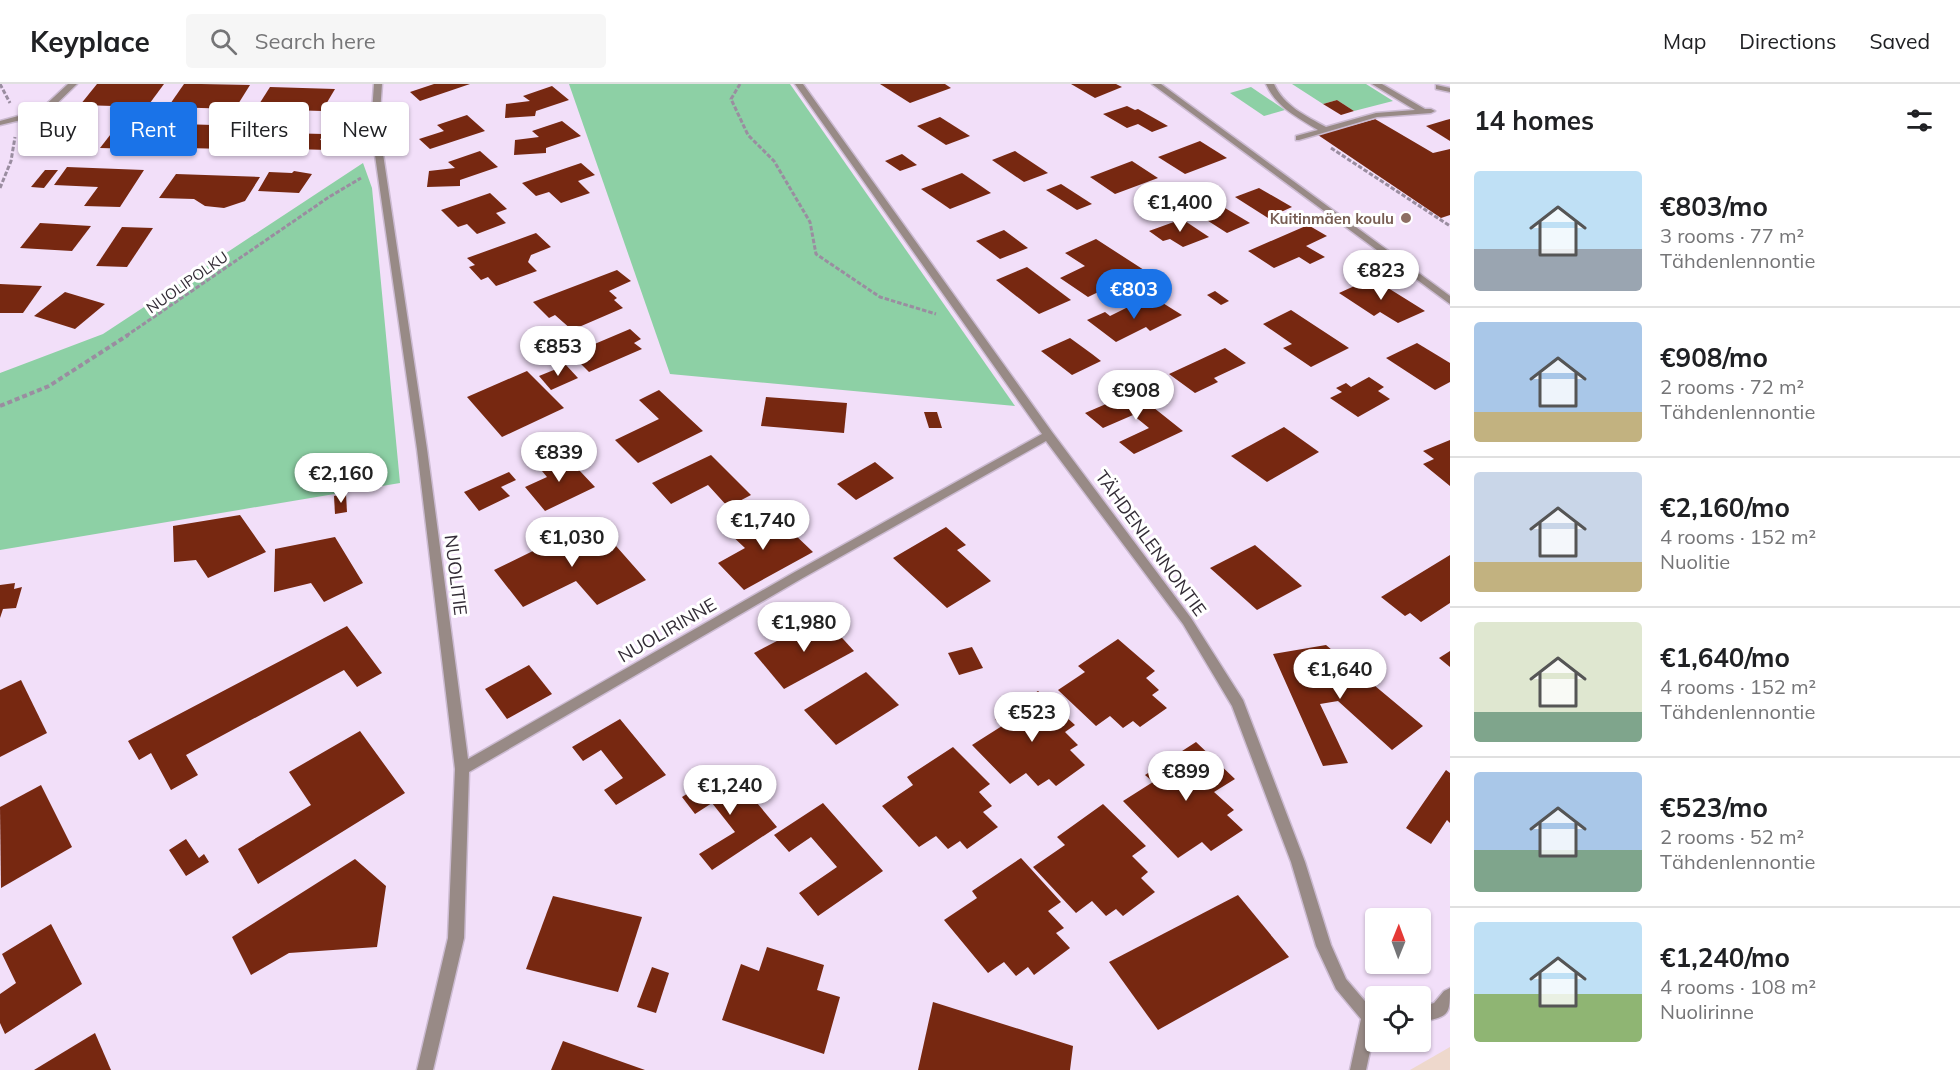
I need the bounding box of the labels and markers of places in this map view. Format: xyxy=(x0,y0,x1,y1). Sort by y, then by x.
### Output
pin: €1,400 xyxy=(1131,182,1229,233)
place label: Kuitinmäen koulu xyxy=(1270,209,1394,228)
marker: Kuitinmäen koulu xyxy=(1399,211,1413,225)
pin: €823 xyxy=(1345,250,1417,301)
pin: €803 xyxy=(1098,269,1170,320)
pin: €853 xyxy=(522,326,594,377)
pin: €908 xyxy=(1100,370,1172,421)
pin: €839 xyxy=(523,432,595,483)
pin: €2,160 xyxy=(292,453,390,504)
pin: €1,740 xyxy=(714,500,812,551)
pin: €1,030 xyxy=(523,517,621,568)
pin: €1,980 xyxy=(755,602,853,653)
pin: €1,640 xyxy=(1291,649,1389,700)
pin: €523 xyxy=(996,692,1068,743)
pin: €899 xyxy=(1150,751,1222,802)
pin: €1,240 xyxy=(681,765,779,816)

